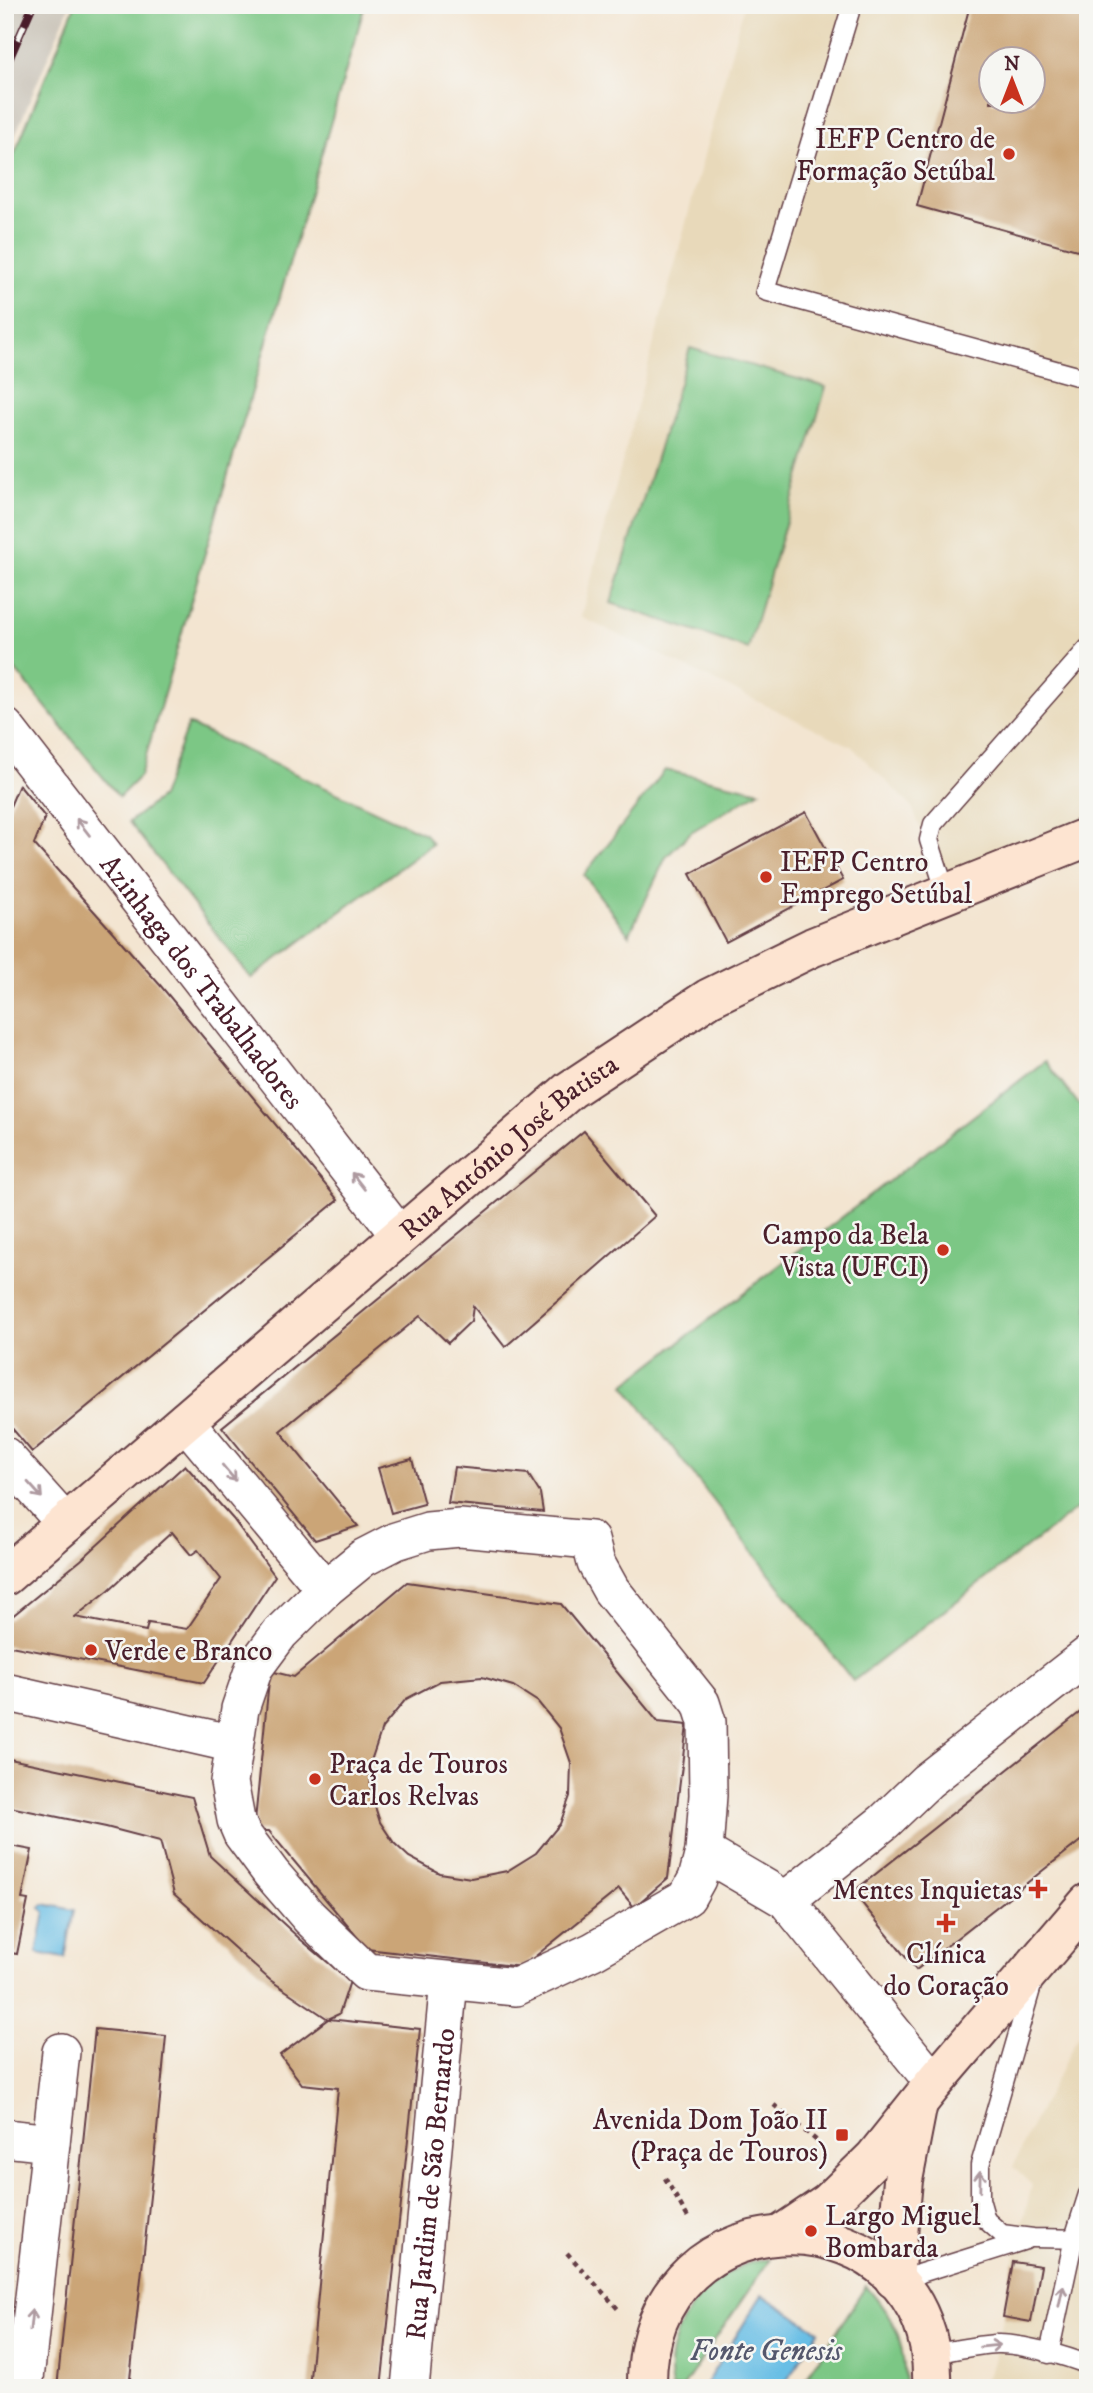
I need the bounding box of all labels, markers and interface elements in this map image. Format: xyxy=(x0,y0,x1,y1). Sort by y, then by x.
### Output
north arrow xyxy=(978,46,1048,116)
text: N xyxy=(1004,53,1020,76)
place label: IEFP Centro de Formação Setúbal xyxy=(796,122,996,189)
marker: IEFP Centro de Formação Setúbal xyxy=(1001,146,1017,162)
one-way arrow xyxy=(75,819,90,837)
place label: IEFP Centro Emprego Setúbal xyxy=(780,845,973,912)
street label: Azinhaga dos Trabalhadores xyxy=(92,848,311,1117)
marker: IEFP Centro Emprego Setúbal xyxy=(758,869,774,885)
street label: Rua António José Batista xyxy=(393,1047,625,1248)
one-way arrow xyxy=(350,1172,365,1191)
place label: Campo da Bela Vista (UFCI) xyxy=(762,1218,929,1285)
marker: Campo da Bela Vista (UFCI) xyxy=(935,1242,951,1258)
one-way arrow xyxy=(221,1464,237,1482)
one-way arrow xyxy=(27,1481,44,1498)
place label: Verde e Branco xyxy=(104,1634,272,1669)
marker: Verde e Branco xyxy=(83,1642,99,1658)
place label: Praça de Touros Carlos Relvas xyxy=(329,1747,508,1814)
marker: Praça de Touros Carlos Relvas xyxy=(307,1771,323,1787)
place label: Mentes Inquietas xyxy=(832,1873,1022,1908)
marker: Mentes Inquietas xyxy=(1028,1879,1048,1899)
marker: Clínica do Coração xyxy=(936,1913,956,1933)
place label: Clínica do Coração xyxy=(883,1937,1009,2004)
street label: Rua Jardim de São Bernardo xyxy=(399,2027,463,2342)
place label: Avenida Dom João II (Praça de Touros) xyxy=(593,2103,828,2170)
marker: Avenida Dom João II (Praça de Touros) xyxy=(834,2127,850,2143)
one-way arrow xyxy=(973,2170,987,2193)
place label: Largo Miguel Bombarda xyxy=(825,2199,981,2266)
marker: Largo Miguel Bombarda xyxy=(803,2223,819,2239)
one-way arrow xyxy=(1055,2285,1069,2308)
one-way arrow xyxy=(25,2309,38,2332)
water label: Fonte Genesis xyxy=(690,2333,843,2370)
one-way arrow xyxy=(978,2339,1001,2352)

